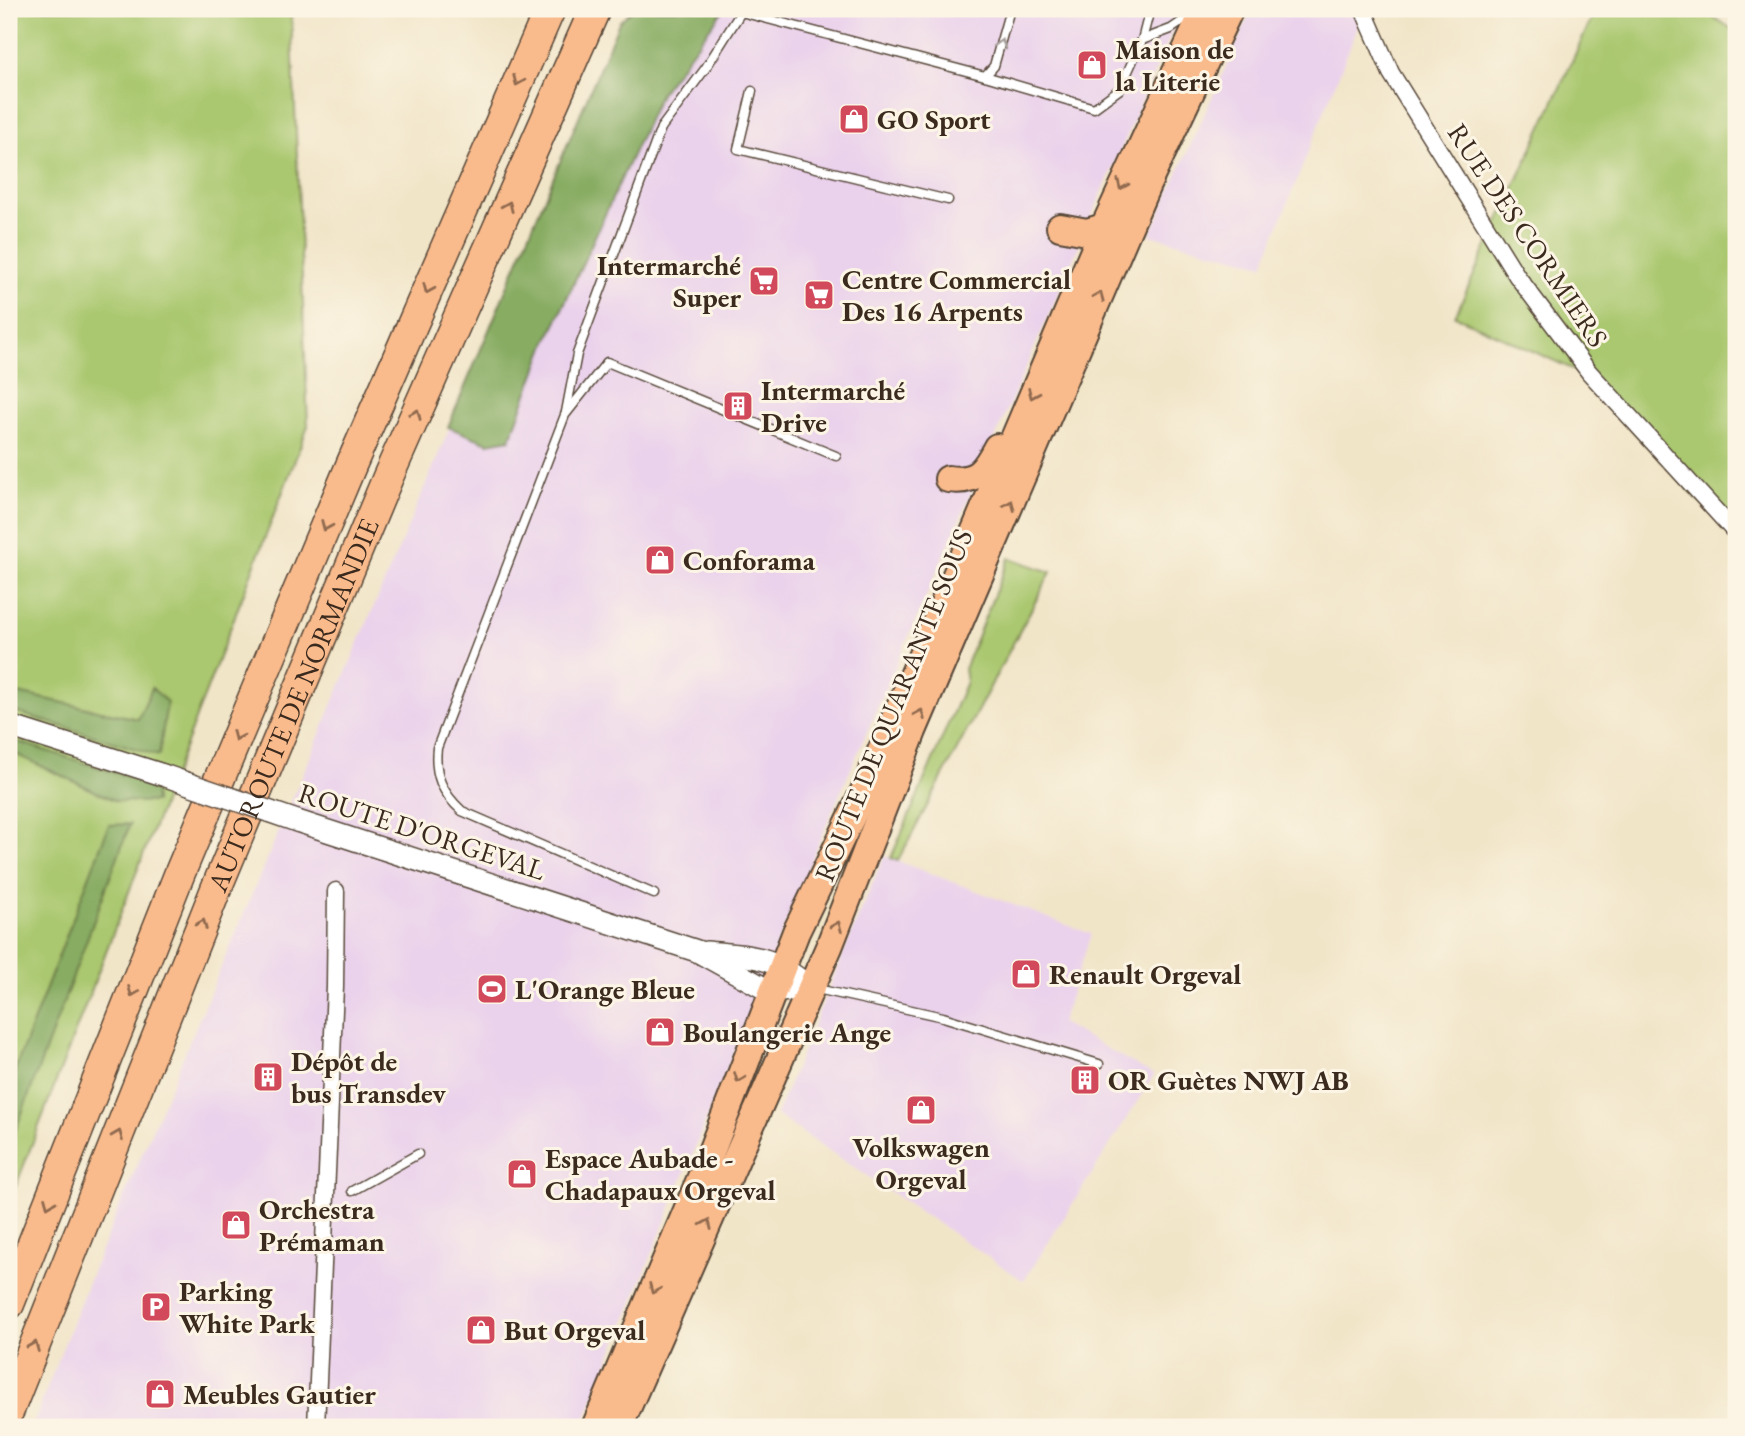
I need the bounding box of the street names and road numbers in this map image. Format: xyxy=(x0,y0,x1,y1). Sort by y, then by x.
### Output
street label: RUE DES CORMIERS xyxy=(1440,116,1616,354)
street label: AUTOROUTE DE NORMANDIE xyxy=(199,513,387,898)
street label: ROUTE DE QUARANTE SOUS xyxy=(806,524,980,886)
street label: ROUTE D'ORGEVAL xyxy=(294,774,551,888)

